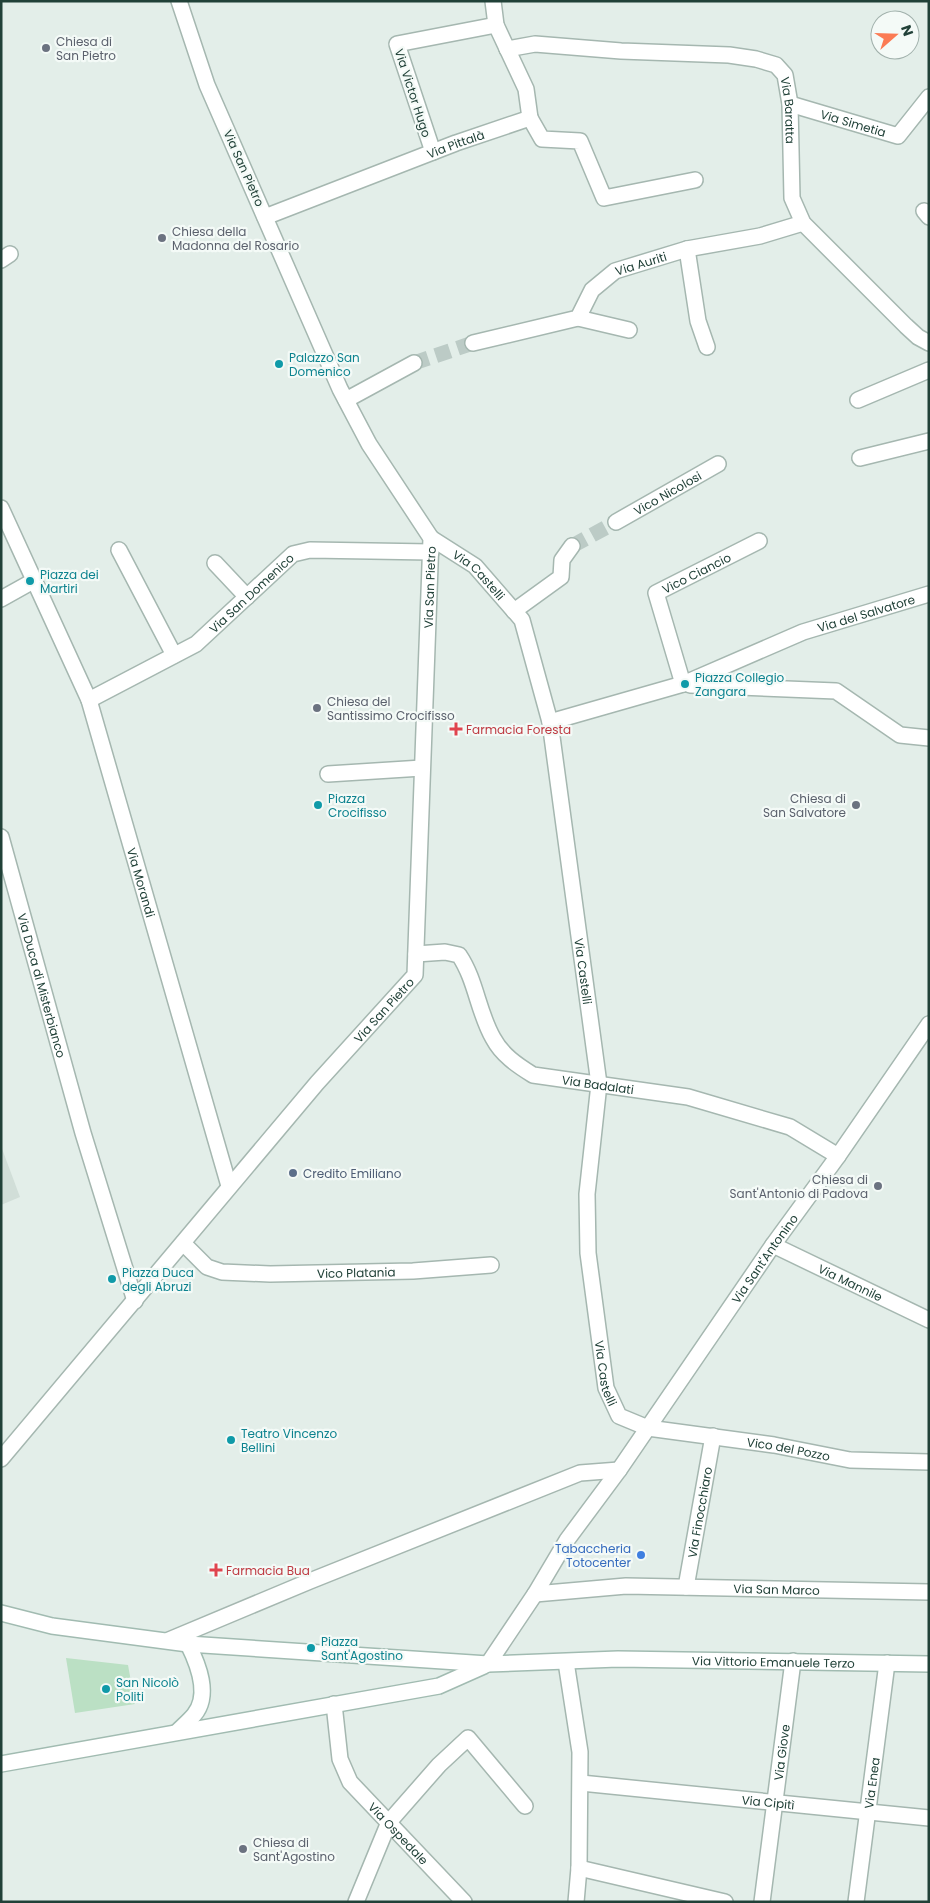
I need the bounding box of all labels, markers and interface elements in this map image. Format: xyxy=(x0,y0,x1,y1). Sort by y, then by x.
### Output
north arrow xyxy=(870,10,920,60)
text: N xyxy=(896,22,918,39)
place label: Chiesa di San Pietro xyxy=(56,33,116,64)
marker: Chiesa di San Pietro xyxy=(40,42,52,54)
street label: Via Victor Hugo xyxy=(391,47,435,140)
street label: Via Baratta xyxy=(777,75,799,144)
street label: Via Simetia xyxy=(818,105,888,141)
street label: Via Pittalà xyxy=(424,126,486,162)
street label: Via San Pietro xyxy=(219,127,269,209)
place label: Chiesa della Madonna del Rosario xyxy=(172,223,299,254)
marker: Chiesa della Madonna del Rosario xyxy=(156,232,168,244)
street label: Via Auriti xyxy=(613,247,669,279)
place label: Palazzo San Domenico xyxy=(289,349,360,380)
marker: Palazzo San Domenico xyxy=(273,358,285,370)
street label: Vico Nicolosi xyxy=(630,467,704,519)
street label: Via San Pietro xyxy=(419,545,439,629)
street label: Via Castelli xyxy=(450,546,509,603)
street label: Vico Ciancio xyxy=(659,548,734,597)
street label: Via San Domenico xyxy=(205,549,298,637)
place label: Piazza dei Martiri xyxy=(40,566,99,597)
marker: Piazza dei Martiri xyxy=(24,575,36,587)
street label: Via del Salvatore xyxy=(815,590,917,636)
place label: Piazza Collegio Zangara xyxy=(695,669,785,700)
marker: Piazza Collegio Zangara xyxy=(679,678,691,690)
place label: Chiesa del Santissimo Crocifisso xyxy=(327,693,455,724)
marker: Chiesa del Santissimo Crocifisso xyxy=(311,702,323,714)
place label: Farmacia Foresta xyxy=(466,721,571,738)
marker: Farmacia Foresta xyxy=(450,723,462,735)
place label: Piazza Crocifisso xyxy=(328,790,387,821)
place label: Chiesa di San Salvatore xyxy=(763,790,846,821)
marker: Piazza Crocifisso xyxy=(312,799,324,811)
marker: Chiesa di San Salvatore xyxy=(850,799,862,811)
street label: Via Morandi xyxy=(123,846,160,919)
street label: Via Duca di Misterbianco xyxy=(14,911,70,1060)
street label: Via Castelli xyxy=(571,937,597,1005)
street label: Via San Pietro xyxy=(349,973,418,1046)
street label: Via Badalati xyxy=(561,1071,635,1098)
place label: Credito Emiliano xyxy=(303,1165,402,1182)
marker: Credito Emiliano xyxy=(287,1167,299,1179)
place label: Chiesa di Sant'Antonio di Padova xyxy=(730,1171,868,1202)
marker: Chiesa di Sant'Antonio di Padova xyxy=(872,1180,884,1192)
street label: Via Sant'Antonino xyxy=(727,1210,802,1306)
street label: Via Mannile xyxy=(815,1260,886,1305)
street label: Vico Platania xyxy=(317,1263,396,1282)
place label: Piazza Duca degli Abruzi xyxy=(122,1264,194,1295)
marker: Piazza Duca degli Abruzi xyxy=(106,1273,118,1285)
street label: Via Castelli xyxy=(591,1339,622,1409)
place label: Teatro Vincenzo Bellini xyxy=(241,1425,337,1456)
street label: Vico del Pozzo xyxy=(746,1433,832,1464)
marker: Teatro Vincenzo Bellini xyxy=(225,1434,237,1446)
street label: Via Finocchiaro xyxy=(683,1465,716,1559)
place label: Tabaccheria Totocenter xyxy=(555,1540,632,1571)
marker: Tabaccheria Totocenter xyxy=(635,1549,647,1561)
place label: Farmacia Bua xyxy=(226,1562,310,1579)
marker: Farmacia Bua xyxy=(210,1564,222,1576)
street label: Via San Marco xyxy=(733,1580,820,1598)
place label: Piazza Sant'Agostino xyxy=(321,1633,403,1664)
marker: Piazza Sant'Agostino xyxy=(305,1642,317,1654)
street label: Via Vittorio Emanuele Terzo xyxy=(692,1652,855,1671)
place label: San Nicolò Politi xyxy=(116,1674,179,1705)
marker: San Nicolò Politi xyxy=(100,1683,112,1695)
street label: Via Giove xyxy=(769,1723,793,1781)
street label: Via Enea xyxy=(860,1756,883,1810)
street label: Via Cipitì xyxy=(741,1791,795,1813)
street label: Via Ospedale xyxy=(365,1798,432,1868)
place label: Chiesa di Sant'Agostino xyxy=(253,1834,335,1865)
marker: Chiesa di Sant'Agostino xyxy=(237,1843,249,1855)

